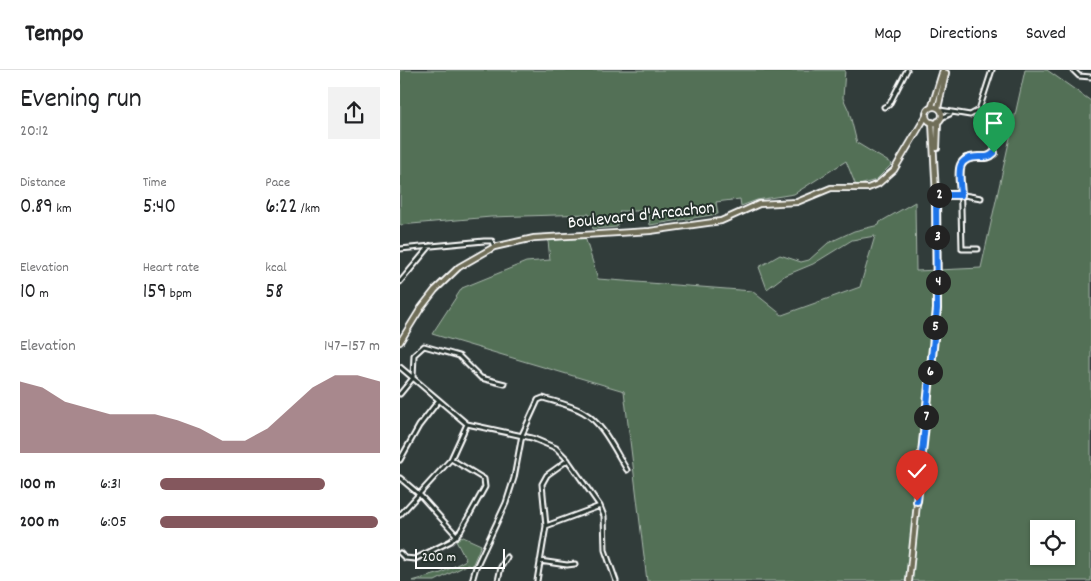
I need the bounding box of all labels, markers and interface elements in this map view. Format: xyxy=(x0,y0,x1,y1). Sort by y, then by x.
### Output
text: Tempo xyxy=(25,18,83,52)
text: Map xyxy=(874,22,901,47)
text: Directions xyxy=(929,22,998,47)
text: Saved xyxy=(1026,22,1066,47)
text: Evening run xyxy=(20,81,142,121)
button: share xyxy=(328,87,380,139)
pin xyxy=(973,102,1015,153)
icon: arrive xyxy=(980,109,1008,137)
text: 20:12 xyxy=(20,120,49,143)
text: Distance xyxy=(20,173,66,193)
text: Time xyxy=(143,173,167,193)
text: Pace xyxy=(265,173,290,193)
pin: 2 xyxy=(926,182,952,208)
text: 2 xyxy=(936,185,943,205)
text: 0.89 xyxy=(20,193,53,223)
text: 5:40 xyxy=(143,193,176,223)
text: 6:22 xyxy=(265,193,297,223)
street label: Boulevard d'Arcachon xyxy=(567,196,716,237)
text: km xyxy=(53,199,72,219)
text: /km xyxy=(297,199,320,219)
pin: 3 xyxy=(924,224,950,250)
text: 3 xyxy=(934,227,941,247)
text: Elevation xyxy=(20,258,69,278)
text: Heart rate xyxy=(143,258,199,278)
text: kcal xyxy=(265,258,287,278)
pin: 4 xyxy=(926,270,950,294)
text: 4 xyxy=(936,272,941,292)
text: 10 xyxy=(20,278,36,308)
text: 159 xyxy=(143,278,167,308)
text: 58 xyxy=(265,278,283,308)
text: m xyxy=(36,284,49,304)
text: bpm xyxy=(167,284,192,304)
pin: 5 xyxy=(922,314,948,340)
text: 5 xyxy=(932,317,939,337)
text: Elevation xyxy=(20,335,76,358)
text: 147–157 m xyxy=(324,335,380,358)
pin: 6 xyxy=(918,360,942,384)
text: 6 xyxy=(927,362,934,382)
pin: 7 xyxy=(914,404,938,430)
text: 7 xyxy=(924,407,929,427)
pin xyxy=(896,450,938,501)
icon: check xyxy=(903,457,931,485)
text: 100 m xyxy=(20,473,56,496)
text: 6:31 xyxy=(100,473,121,496)
text: 200 m xyxy=(20,511,59,534)
text: 6:05 xyxy=(100,511,127,534)
map controls xyxy=(1030,520,1075,565)
button: locate xyxy=(1030,520,1075,565)
scale bar xyxy=(415,546,505,569)
text: 200 m xyxy=(422,548,456,568)

